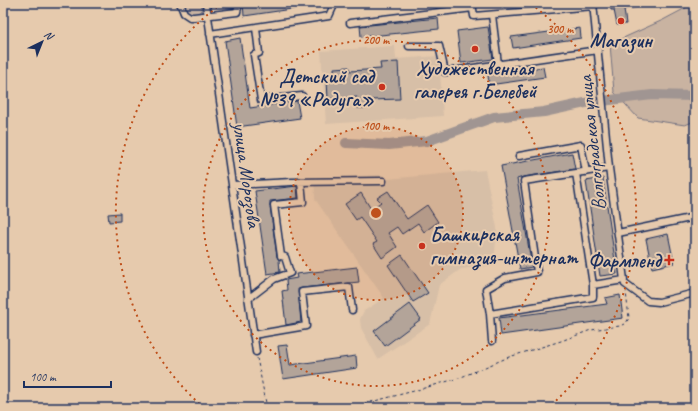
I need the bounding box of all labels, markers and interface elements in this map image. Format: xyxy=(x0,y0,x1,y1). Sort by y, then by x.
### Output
marker: Магазин xyxy=(616,16,626,26)
text: 300 m xyxy=(547,21,574,37)
north arrow xyxy=(22,22,62,62)
text: N xyxy=(42,27,58,44)
place label: Магазин xyxy=(590,28,654,54)
text: 200 m xyxy=(363,32,390,48)
marker: Художественная галерея г.Белебей xyxy=(470,44,480,54)
place label: Художественная галерея г.Белебей xyxy=(414,56,538,104)
place label: Детский сад №39 «Радуга» xyxy=(259,64,376,113)
street label: Волгоградская улица xyxy=(572,72,612,212)
marker: Детский сад №39 «Радуга» xyxy=(377,82,387,92)
text: 100 m xyxy=(363,118,390,134)
street label: улица Морозова xyxy=(226,120,267,231)
centre of rings xyxy=(369,206,383,220)
place label: Башкирская гимназия-интернат xyxy=(430,222,579,271)
marker: Башкирская гимназия-интернат xyxy=(417,241,427,251)
place label: Фармленд xyxy=(588,248,663,273)
marker: Фармленд xyxy=(664,255,674,265)
scale bar xyxy=(24,363,111,389)
text: 100 m xyxy=(30,369,57,385)

